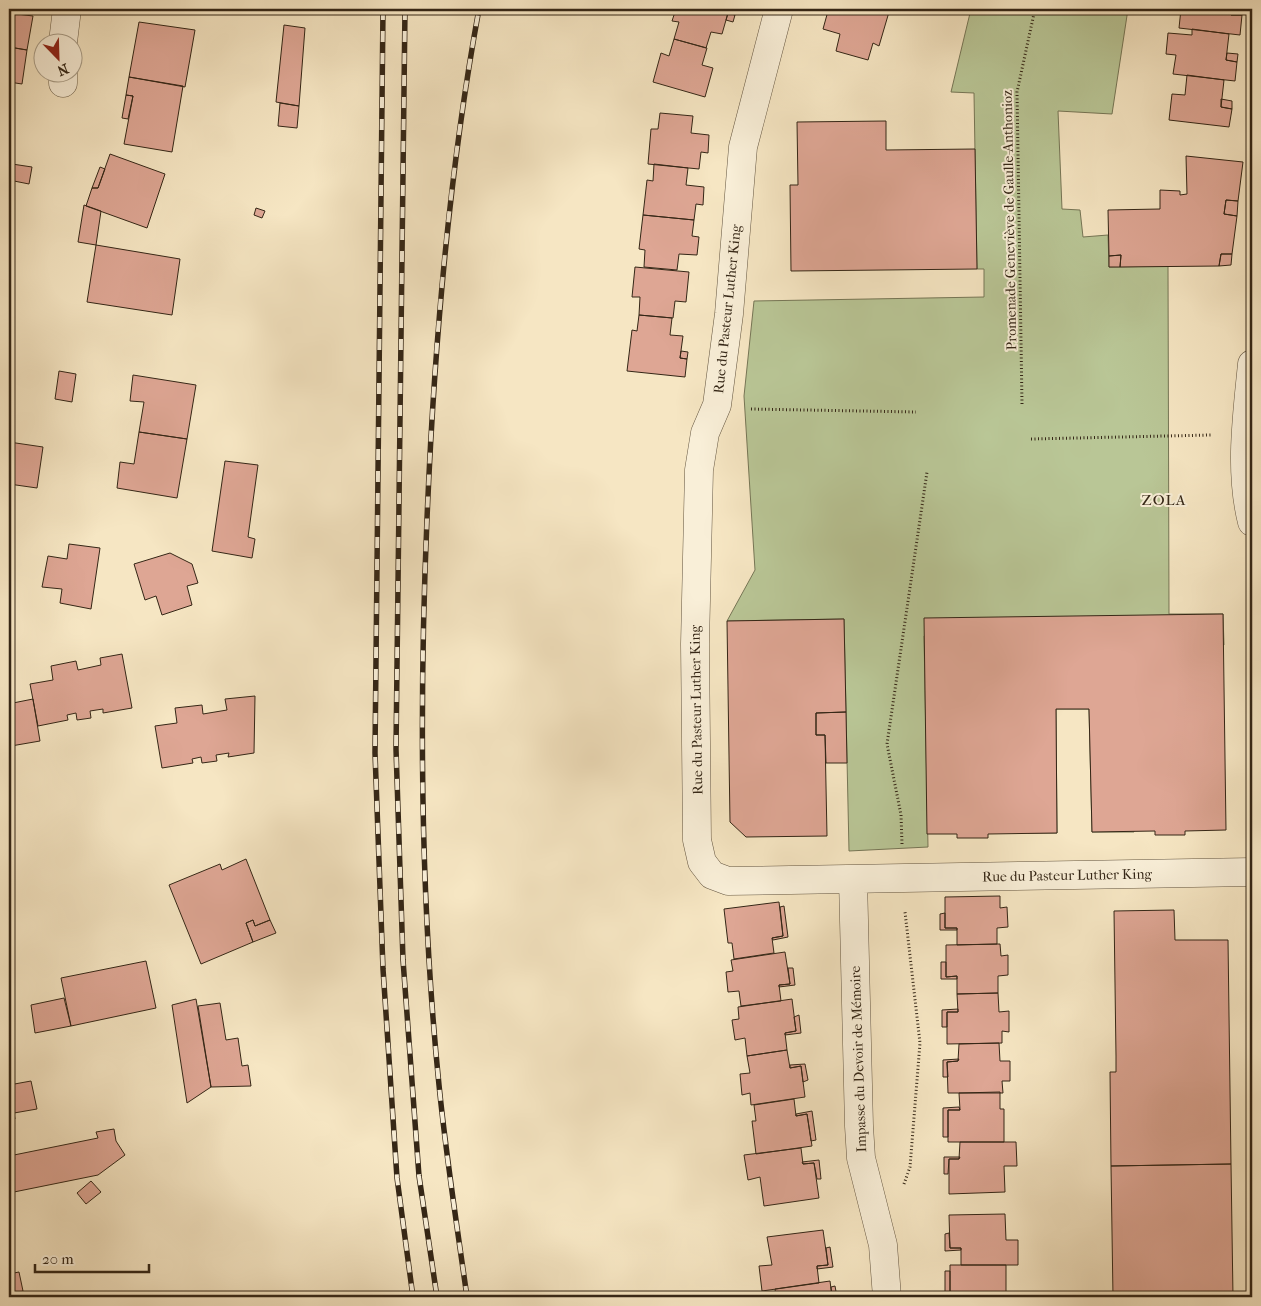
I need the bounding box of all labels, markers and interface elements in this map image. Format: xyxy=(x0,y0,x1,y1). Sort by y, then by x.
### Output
north arrow xyxy=(32,32,82,82)
text: N xyxy=(54,60,71,80)
street label: Promenade Geneviève de Gaulle-Anthonioz xyxy=(999,90,1020,350)
street label: Rue du Pasteur Luther King xyxy=(710,223,745,394)
district label: ZOLA xyxy=(1142,491,1186,509)
street label: Rue du Pasteur Luther King xyxy=(687,624,706,795)
street label: Rue du Pasteur Luther King xyxy=(982,866,1153,885)
street label: Impasse du Devoir de Mémoire xyxy=(847,965,870,1153)
scale bar xyxy=(35,1241,149,1273)
text: 20 m xyxy=(42,1250,74,1268)

